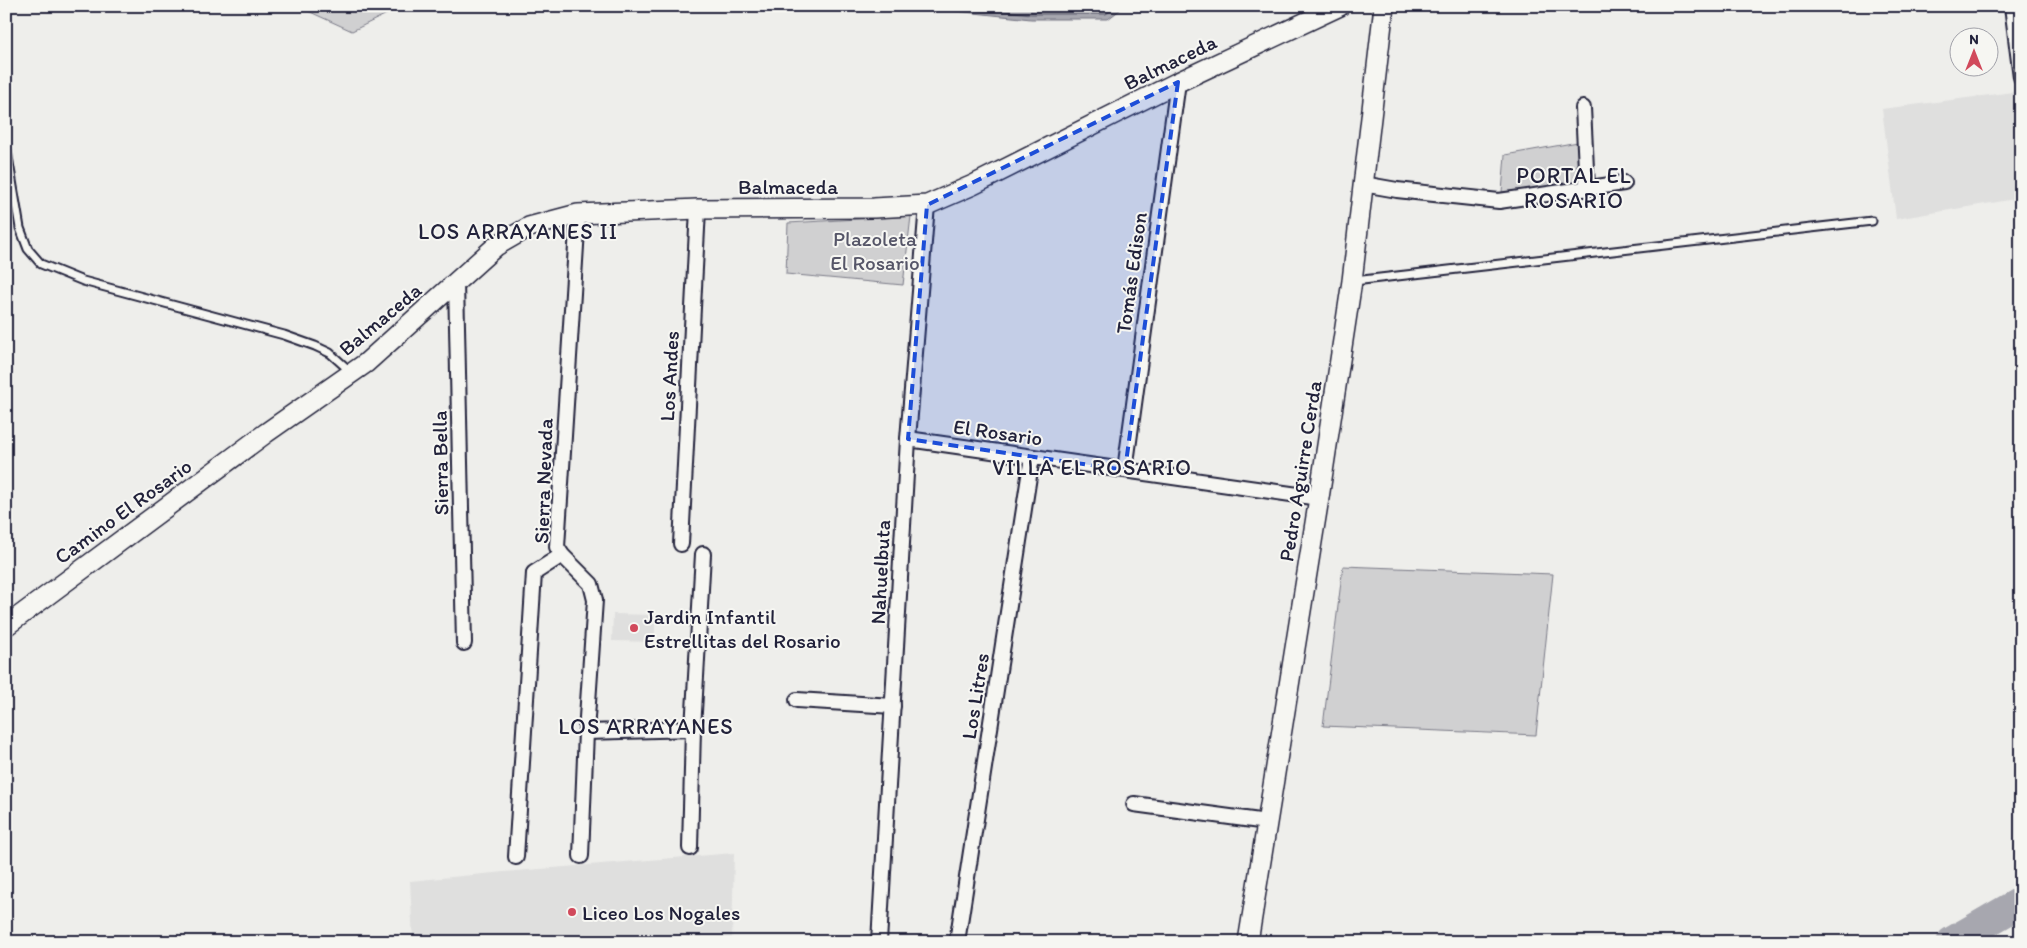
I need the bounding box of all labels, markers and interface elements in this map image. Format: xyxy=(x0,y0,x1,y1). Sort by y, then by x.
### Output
north arrow xyxy=(1950,28,2000,78)
street label: Balmaceda xyxy=(1119,29,1221,95)
text: N xyxy=(1969,31,1979,48)
district label: PORTAL EL ROSARIO xyxy=(1516,162,1632,214)
street label: Balmaceda xyxy=(738,174,838,199)
street label: Tomás Edison xyxy=(1110,210,1152,336)
district label: LOS ARRAYANES II xyxy=(418,218,618,245)
park label: Plazoleta El Rosario xyxy=(830,226,920,275)
street label: Balmaceda xyxy=(334,277,426,361)
street label: Los Andes xyxy=(654,330,684,422)
street label: Pedro Aguirre Cerda xyxy=(1273,379,1327,563)
street label: Sierra Bella xyxy=(427,410,453,516)
street label: El Rosario xyxy=(952,413,1044,451)
street label: Sierra Nevada xyxy=(528,418,558,544)
street label: Camino El Rosario xyxy=(50,453,196,569)
district label: VILLA EL ROSARIO xyxy=(992,454,1192,481)
street label: Nahuelbuta xyxy=(865,519,895,625)
place label: Jardin Infantil Estrellitas del Rosario xyxy=(644,604,841,653)
marker: Jardin Infantil Estrellitas del Rosario xyxy=(628,622,640,634)
street label: Los Litres xyxy=(956,651,994,741)
district label: LOS ARRAYANES xyxy=(558,713,734,740)
place label: Liceo Los Nogales xyxy=(582,900,740,925)
marker: Liceo Los Nogales xyxy=(566,906,578,918)

